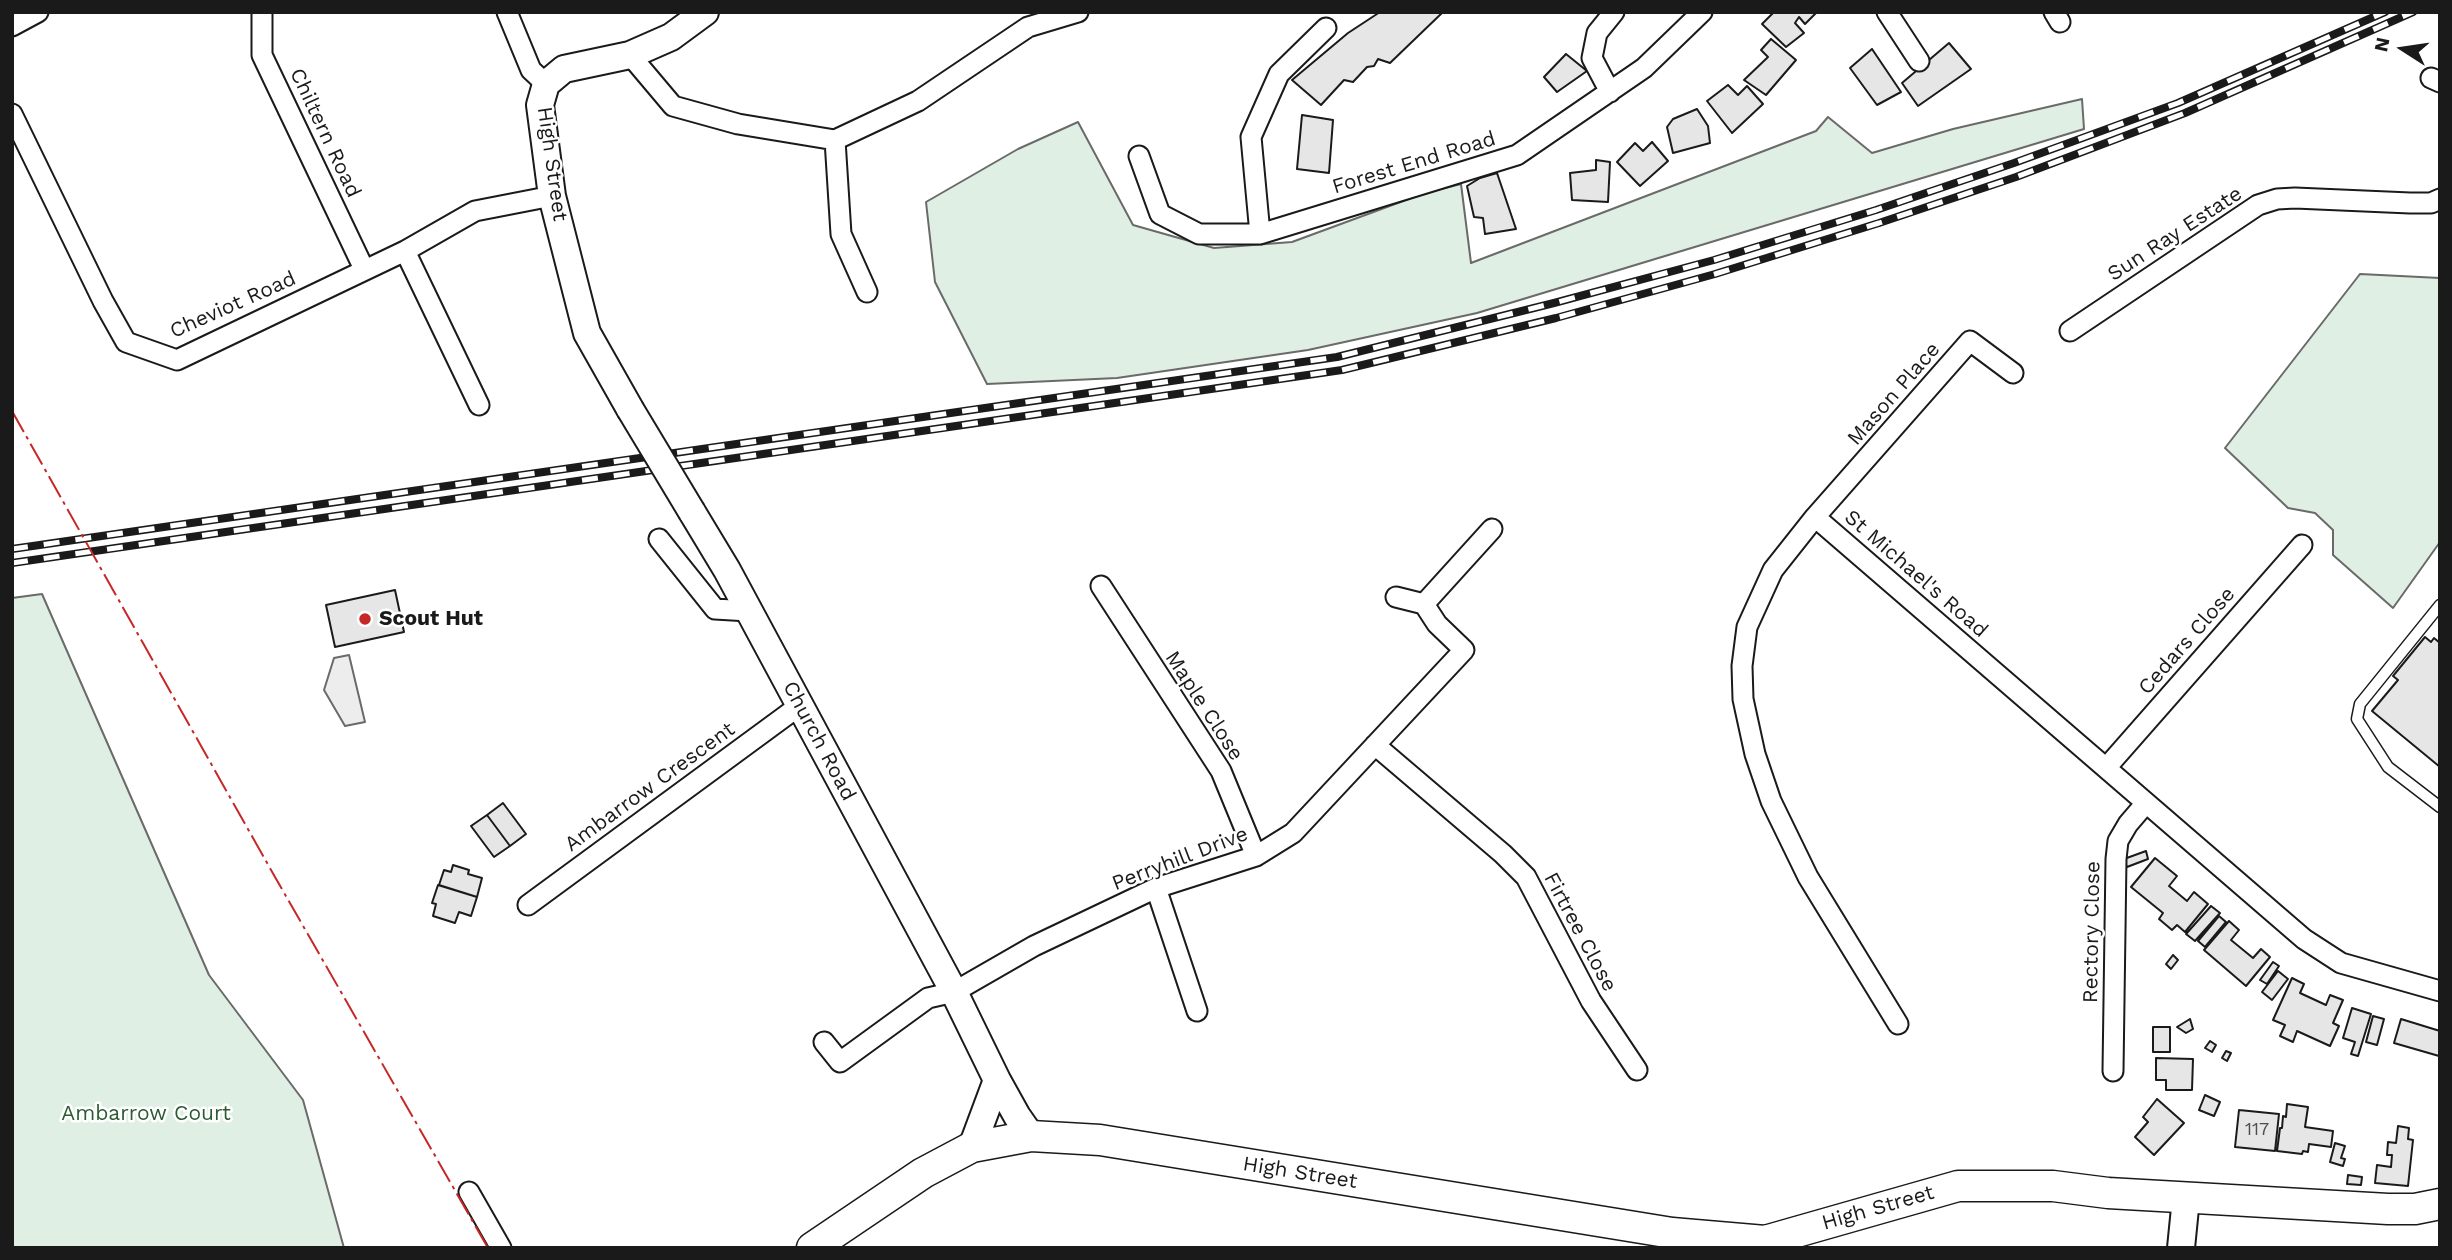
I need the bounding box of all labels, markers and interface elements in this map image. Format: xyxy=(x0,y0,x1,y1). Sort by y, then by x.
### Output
north arrow xyxy=(2368,14,2438,84)
text: N xyxy=(2369,35,2395,54)
street label: Chiltern Road xyxy=(284,64,366,202)
street label: High Street xyxy=(531,105,573,223)
street label: Forest End Road xyxy=(1329,126,1499,200)
street label: Sun Ray Estate xyxy=(2103,181,2247,287)
street label: Cheviot Road xyxy=(166,266,300,344)
street label: Mason Place xyxy=(1842,337,1946,451)
street label: St Michael's Road xyxy=(1839,505,1993,643)
street label: Cedars Close xyxy=(2133,582,2241,700)
place label: Scout Hut xyxy=(379,606,483,632)
marker: Scout Hut xyxy=(357,611,373,627)
street label: Maple Close xyxy=(1159,647,1249,765)
street label: Church Road xyxy=(777,677,861,805)
street label: Ambarrow Crescent xyxy=(560,717,740,857)
street label: Perryhill Drive xyxy=(1108,822,1252,896)
street label: Rectory Close xyxy=(2078,861,2106,1003)
street label: Firtree Close xyxy=(1538,868,1622,996)
park label: Ambarrow Court xyxy=(61,1101,231,1127)
house number: 117 xyxy=(2245,1119,2269,1141)
street label: High Street xyxy=(1241,1152,1359,1194)
street label: High Street xyxy=(1819,1180,1937,1236)

